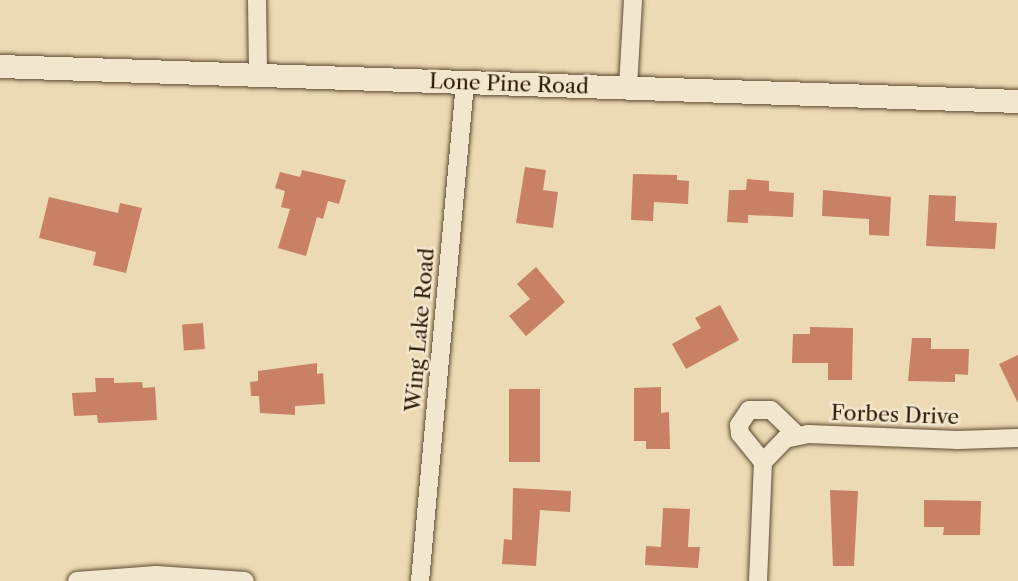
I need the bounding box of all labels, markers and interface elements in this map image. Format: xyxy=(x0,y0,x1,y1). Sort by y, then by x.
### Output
street label: Lone Pine Road xyxy=(429,69,589,99)
street label: Wing Lake Road xyxy=(400,247,440,413)
street label: Forbes Drive xyxy=(830,400,960,430)

